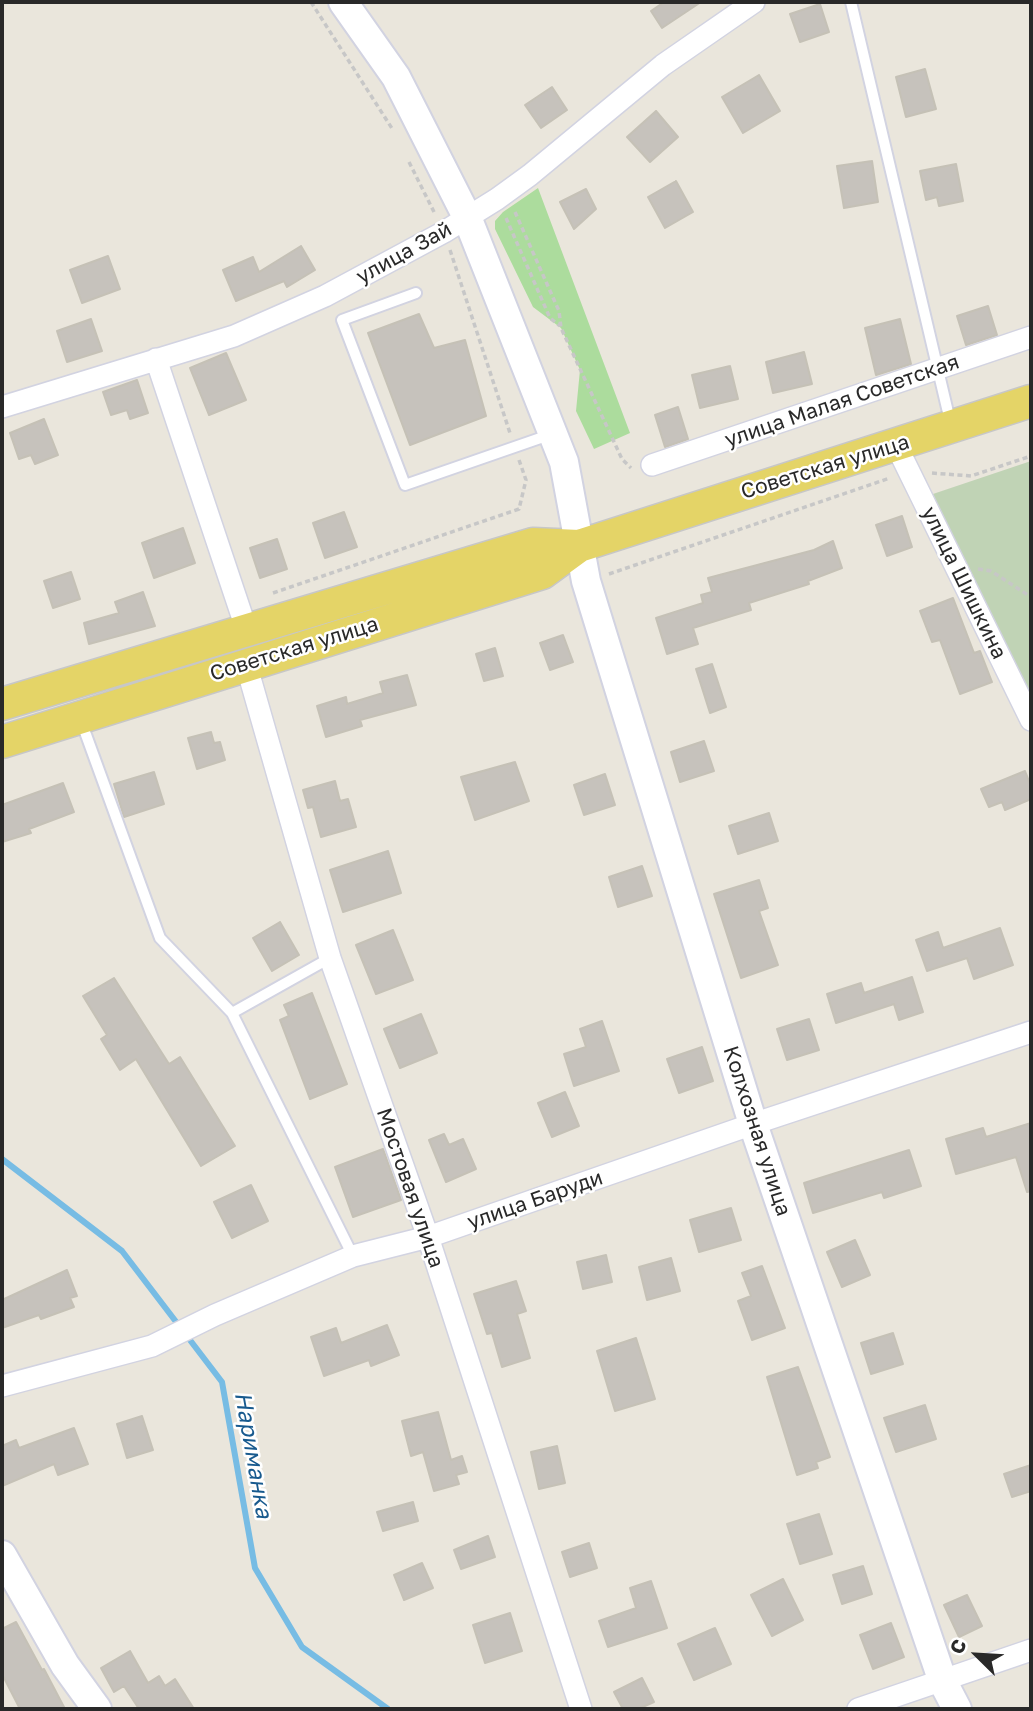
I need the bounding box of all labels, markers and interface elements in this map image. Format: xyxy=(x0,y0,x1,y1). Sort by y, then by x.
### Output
street label: улица Зай xyxy=(352,217,456,289)
street label: улица Малая Советская xyxy=(722,349,962,453)
street label: Советская улица xyxy=(738,429,912,505)
street label: улица Шишкина xyxy=(916,503,1012,663)
street label: Советская улица xyxy=(207,611,381,687)
street label: Колхозная улица xyxy=(718,1043,796,1219)
street label: Мостовая улица xyxy=(371,1105,449,1271)
street label: улица Баруди xyxy=(464,1165,606,1235)
water label: Нариманка xyxy=(228,1389,278,1521)
north arrow xyxy=(942,1620,1012,1690)
text: С xyxy=(944,1635,971,1657)

